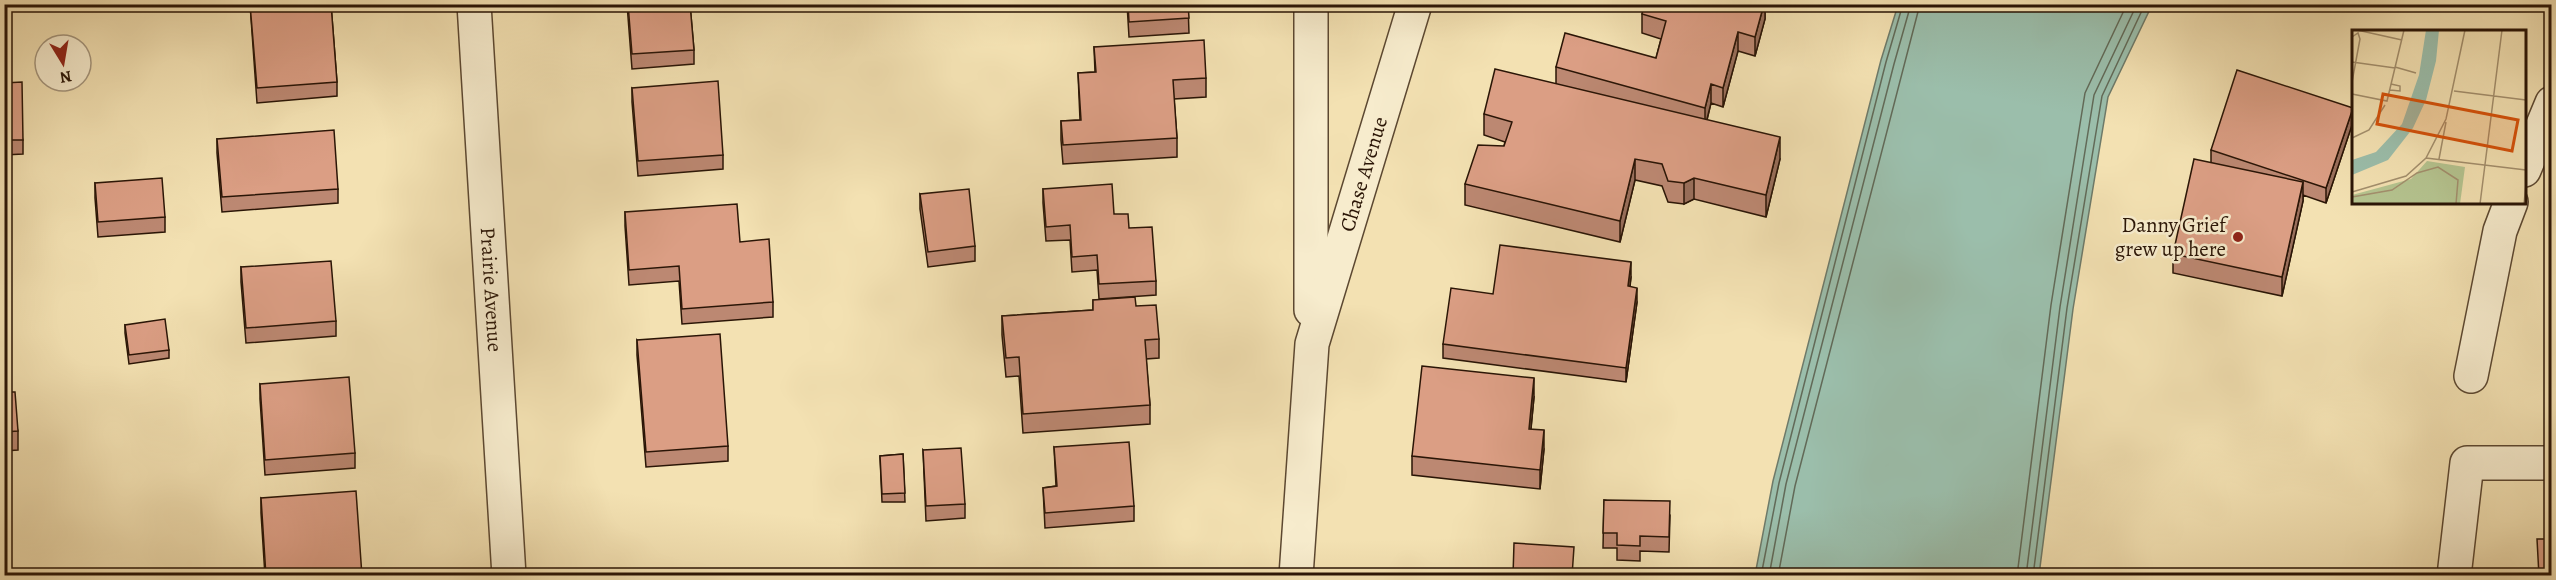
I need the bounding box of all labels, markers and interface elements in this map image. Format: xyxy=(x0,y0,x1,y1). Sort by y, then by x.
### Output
inset map xyxy=(2352,30,2526,204)
north arrow xyxy=(33,33,93,93)
text: N xyxy=(58,65,73,89)
street label: Chase Avenue xyxy=(1333,113,1394,235)
place label: Danny Grief grew up here xyxy=(2115,211,2229,263)
street label: Prairie Avenue xyxy=(474,226,509,353)
marker: Danny Grief grew up here xyxy=(2231,230,2245,244)

